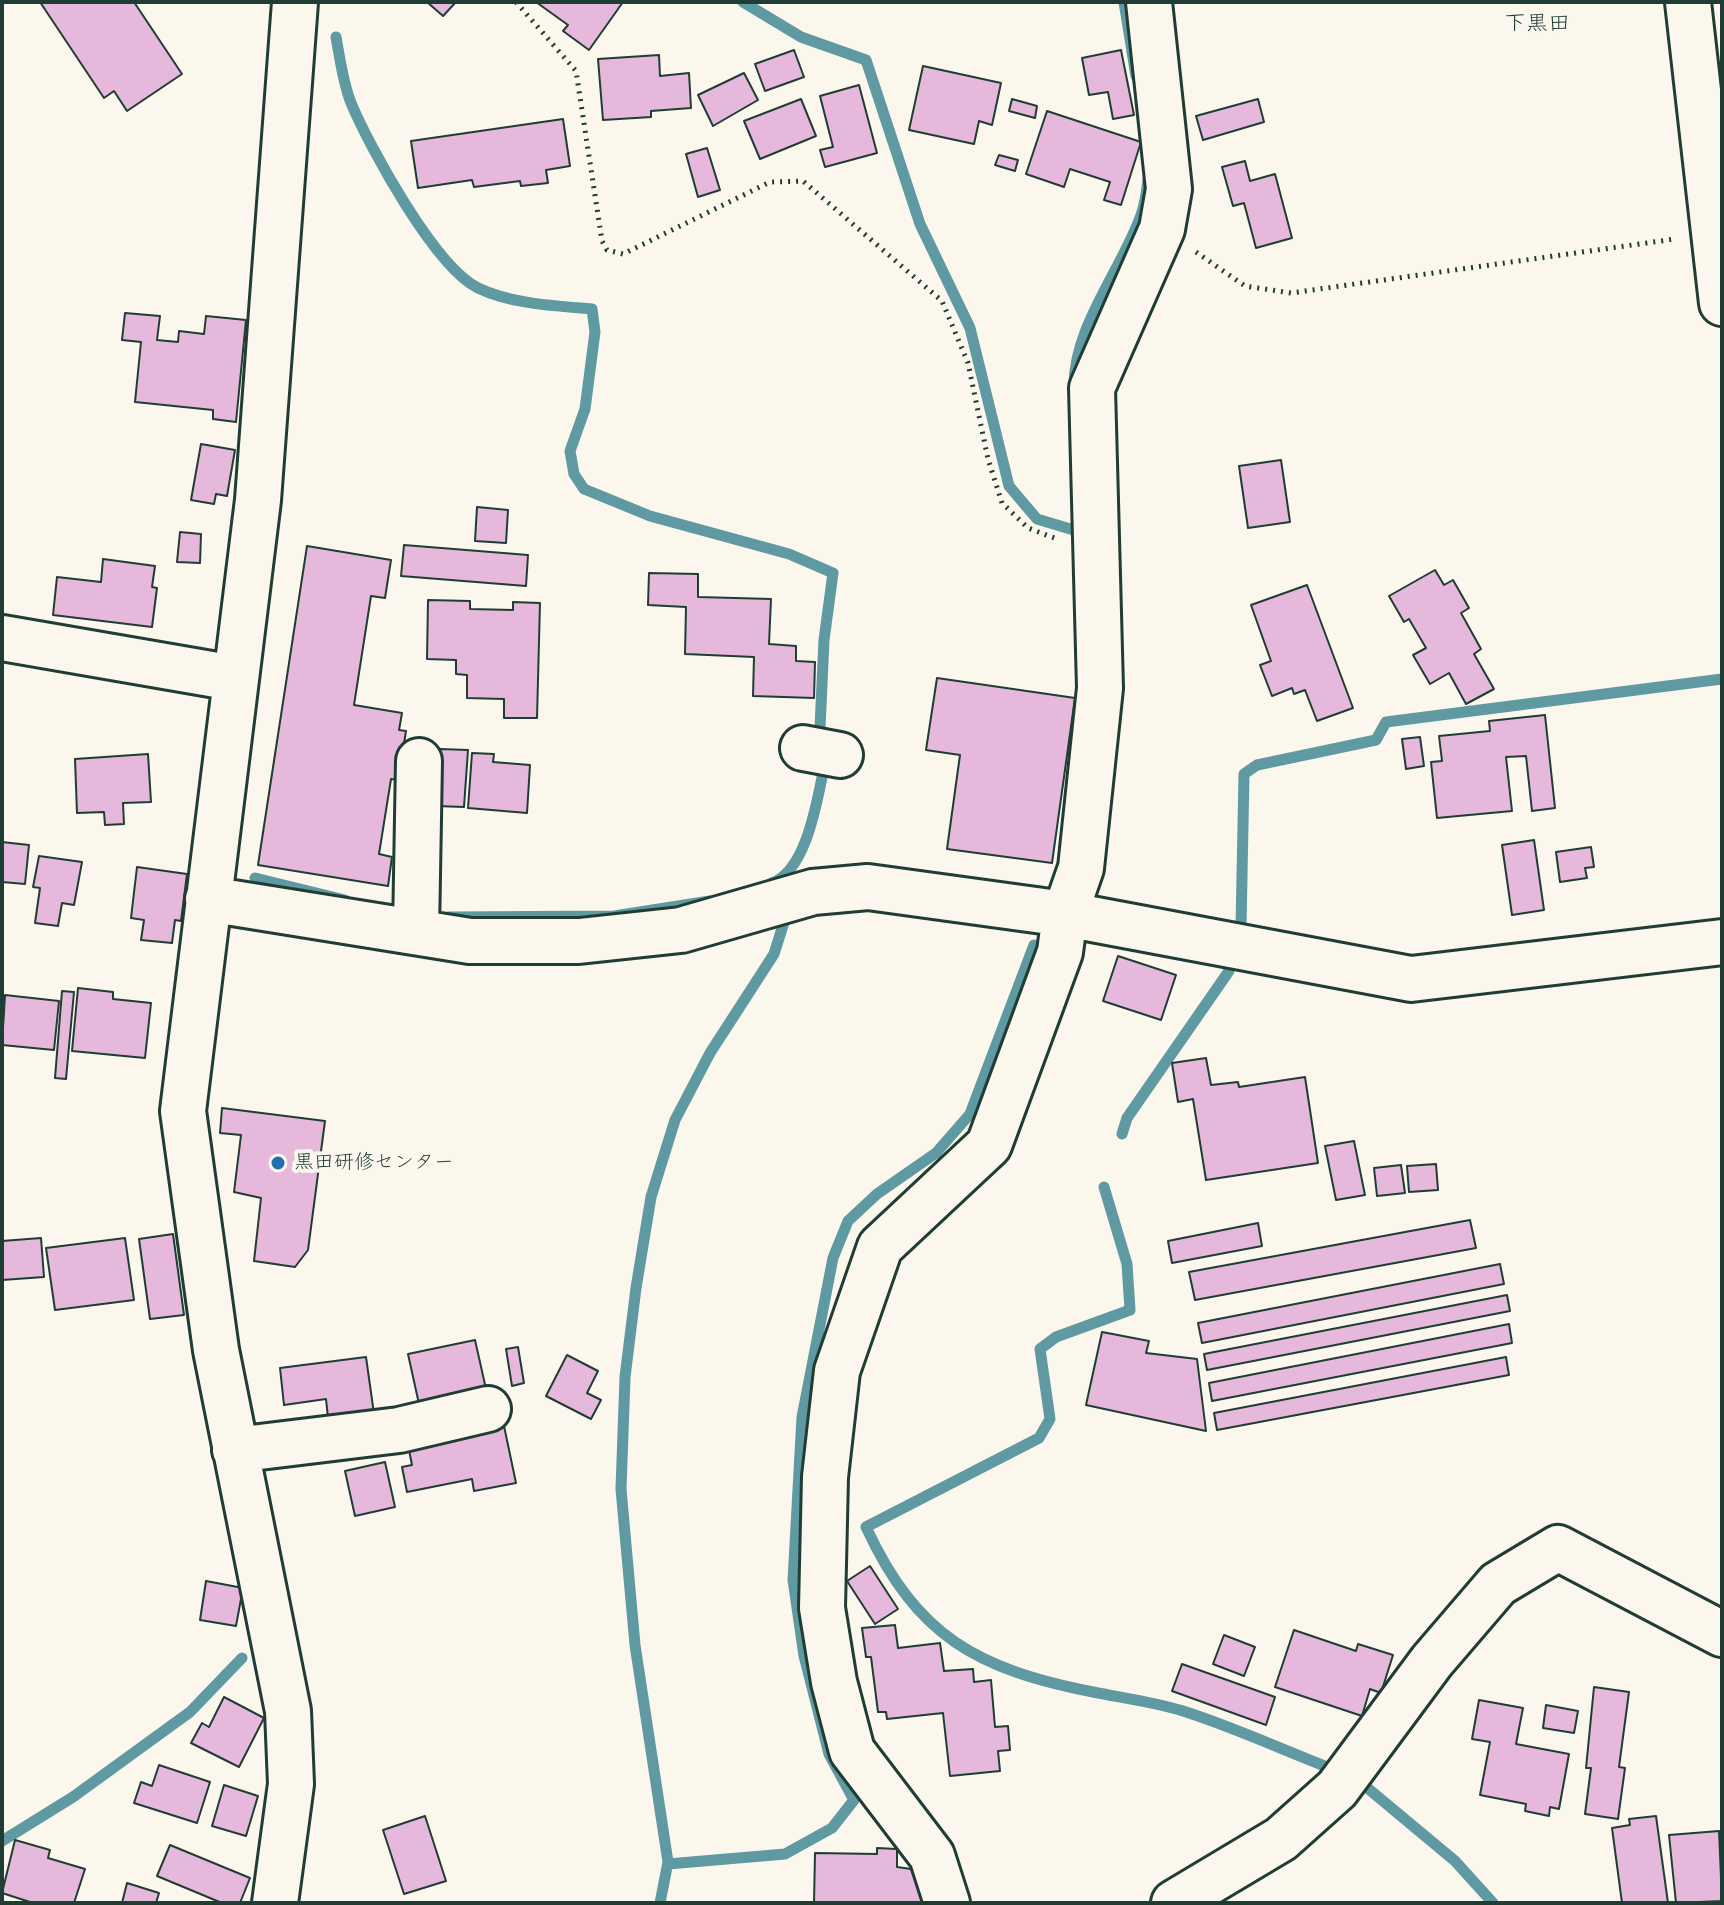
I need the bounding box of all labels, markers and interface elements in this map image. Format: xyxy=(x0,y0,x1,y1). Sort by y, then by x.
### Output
district label: 下黒田 xyxy=(1504,11,1570,37)
place label: 黒田研修センター xyxy=(294,1151,454,1175)
marker: 黒田研修センター xyxy=(269,1154,287,1172)

